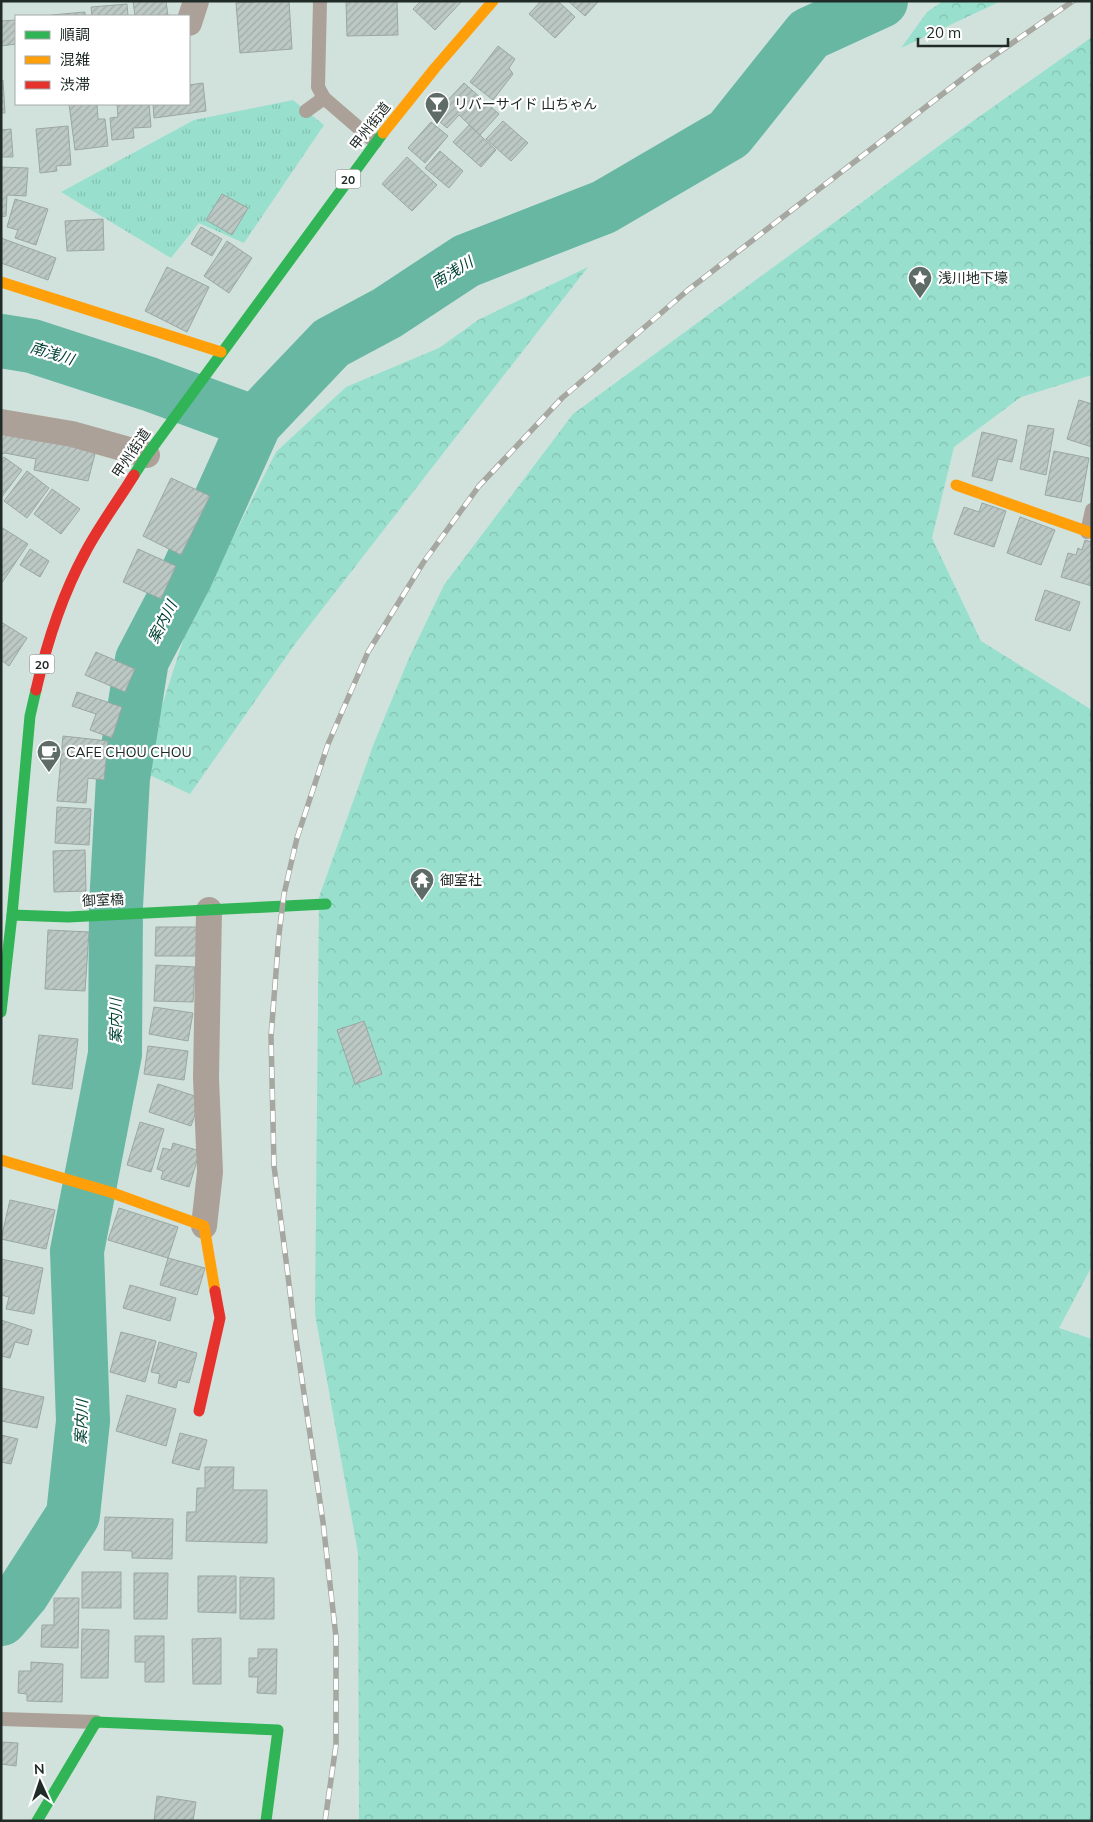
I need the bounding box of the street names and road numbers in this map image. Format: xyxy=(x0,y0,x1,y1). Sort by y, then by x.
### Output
street label: 甲州街道 xyxy=(346,98,394,154)
road number: 20 xyxy=(336,170,360,188)
street label: 甲州街道 xyxy=(108,425,154,481)
road number: 20 xyxy=(30,654,54,674)
street label: 御室橋 xyxy=(82,890,124,910)

